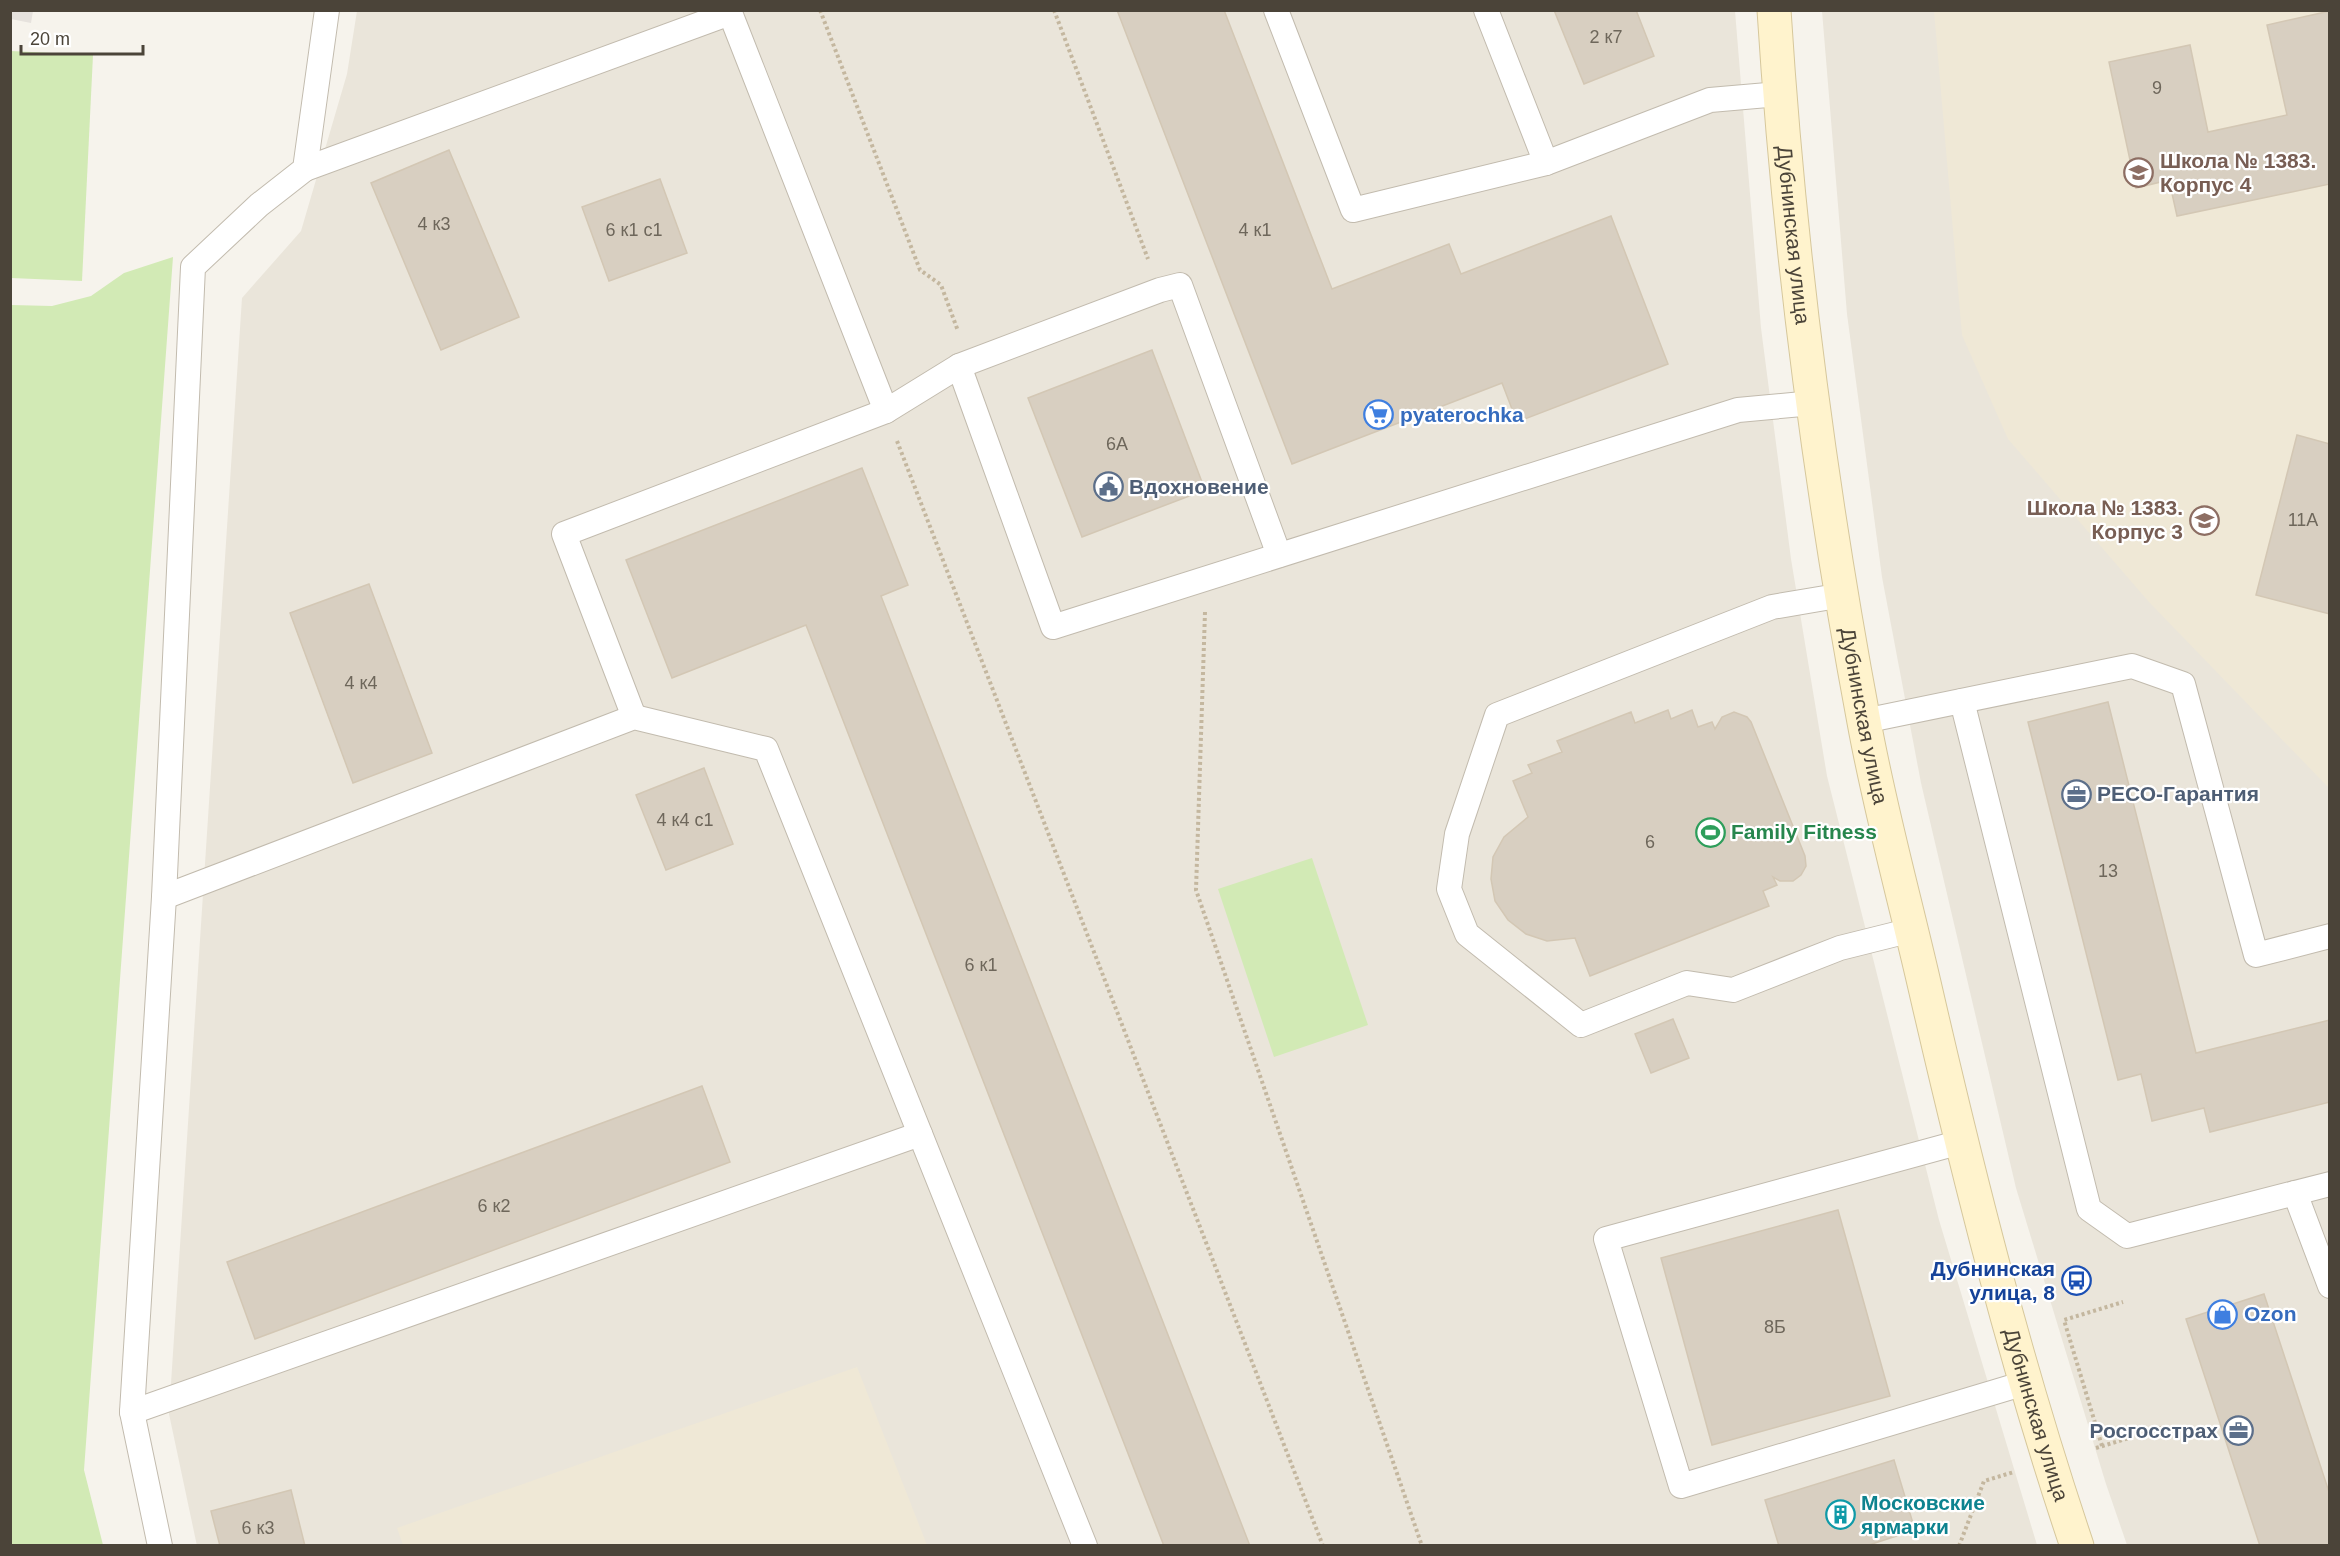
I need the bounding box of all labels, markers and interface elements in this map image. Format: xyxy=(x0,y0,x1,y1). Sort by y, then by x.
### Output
scale bar xyxy=(21,18,142,56)
house number: 2 к7 xyxy=(1590,27,1622,47)
text: 20 m xyxy=(30,29,70,49)
house number: 9 xyxy=(2152,78,2162,98)
street label: Дубнинская улица xyxy=(1773,145,1815,326)
place label: Школа № 1383. Корпус 4 xyxy=(2160,149,2316,196)
school or university icon: Школа № 1383. Корпус 4 xyxy=(2123,157,2155,189)
house number: 4 к3 xyxy=(418,214,450,234)
house number: 6 к1 с1 xyxy=(606,220,662,240)
house number: 4 к1 xyxy=(1239,220,1271,240)
supermarket icon: pyaterochka xyxy=(1363,399,1395,431)
place label: pyaterochka xyxy=(1400,403,1524,426)
house number: 6А xyxy=(1106,434,1128,454)
public building icon: Вдохновение xyxy=(1092,471,1124,503)
place label: Вдохновение xyxy=(1129,475,1269,498)
place label: Школа № 1383. Корпус 3 xyxy=(2027,496,2183,543)
school or university icon: Школа № 1383. Корпус 3 xyxy=(2188,504,2220,536)
house number: 11А xyxy=(2288,510,2318,530)
street label: Дубнинская улица xyxy=(1836,626,1893,807)
house number: 4 к4 xyxy=(345,673,377,693)
office icon: РЕСО-Гарантия xyxy=(2060,778,2092,810)
place label: РЕСО-Гарантия xyxy=(2097,782,2259,805)
house number: 4 к4 с1 xyxy=(657,810,713,830)
sports icon: Family Fitness xyxy=(1694,816,1726,848)
place label: Family Fitness xyxy=(1731,820,1877,843)
house number: 6 xyxy=(1645,832,1655,852)
house number: 13 xyxy=(2098,861,2118,881)
house number: 6 к1 xyxy=(965,955,997,975)
house number: 6 к2 xyxy=(478,1196,510,1216)
place label: Дубнинская улица, 8 xyxy=(1931,1257,2055,1304)
bus stop icon: Дубнинская улица, 8 xyxy=(2060,1265,2092,1297)
shop icon: Ozon xyxy=(2207,1298,2239,1330)
place label: Ozon xyxy=(2244,1302,2297,1325)
house number: 8Б xyxy=(1764,1317,1786,1337)
street label: Дубнинская улица xyxy=(2000,1326,2073,1504)
office icon: Росгосстрах xyxy=(2223,1415,2255,1447)
place label: Росгосстрах xyxy=(2089,1419,2218,1442)
place label: Московские ярмарки xyxy=(1860,1491,1985,1538)
building icon: Московские ярмарки xyxy=(1824,1499,1856,1531)
house number: 6 к3 xyxy=(242,1518,274,1538)

